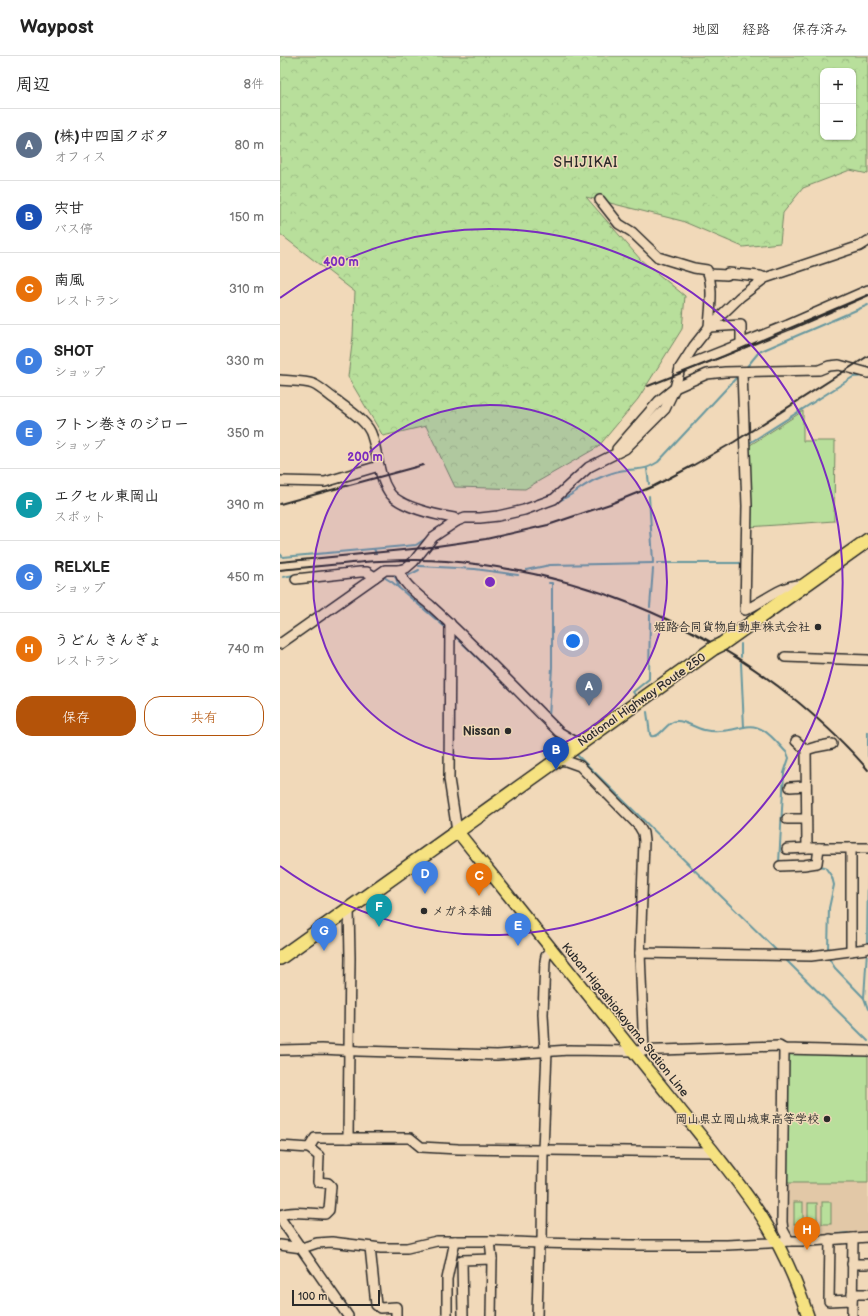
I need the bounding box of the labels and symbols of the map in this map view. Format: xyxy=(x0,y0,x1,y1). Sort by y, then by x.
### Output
district label: SHIJIKAI xyxy=(554,154,618,171)
text: 400 m xyxy=(323,255,359,270)
text: 200 m xyxy=(347,450,383,465)
centre of rings xyxy=(483,575,497,589)
place label: 姫路合同貨物自動車株式会社 xyxy=(654,620,810,635)
marker: 姫路合同貨物自動車株式会社 xyxy=(813,622,823,632)
your location xyxy=(563,631,583,651)
street label: National Highway Route 250 xyxy=(575,650,709,750)
pin: A xyxy=(576,673,602,706)
place label: Nissan xyxy=(463,724,500,739)
marker: Nissan xyxy=(503,726,513,736)
pin: B xyxy=(543,737,569,770)
pin: D xyxy=(412,861,438,894)
pin: C xyxy=(466,863,492,896)
pin: F xyxy=(366,894,392,927)
place label: メガネ本舗 xyxy=(432,904,492,919)
marker: メガネ本舗 xyxy=(419,906,429,916)
pin: E xyxy=(505,913,531,946)
pin: G xyxy=(311,918,337,951)
street label: Kuban Higashiokayama Station Line xyxy=(558,940,692,1100)
place label: 岡山県立岡山城東高等学校 xyxy=(675,1112,819,1127)
marker: 岡山県立岡山城東高等学校 xyxy=(822,1114,832,1124)
pin: H xyxy=(794,1217,820,1250)
scale bar xyxy=(292,1288,380,1307)

